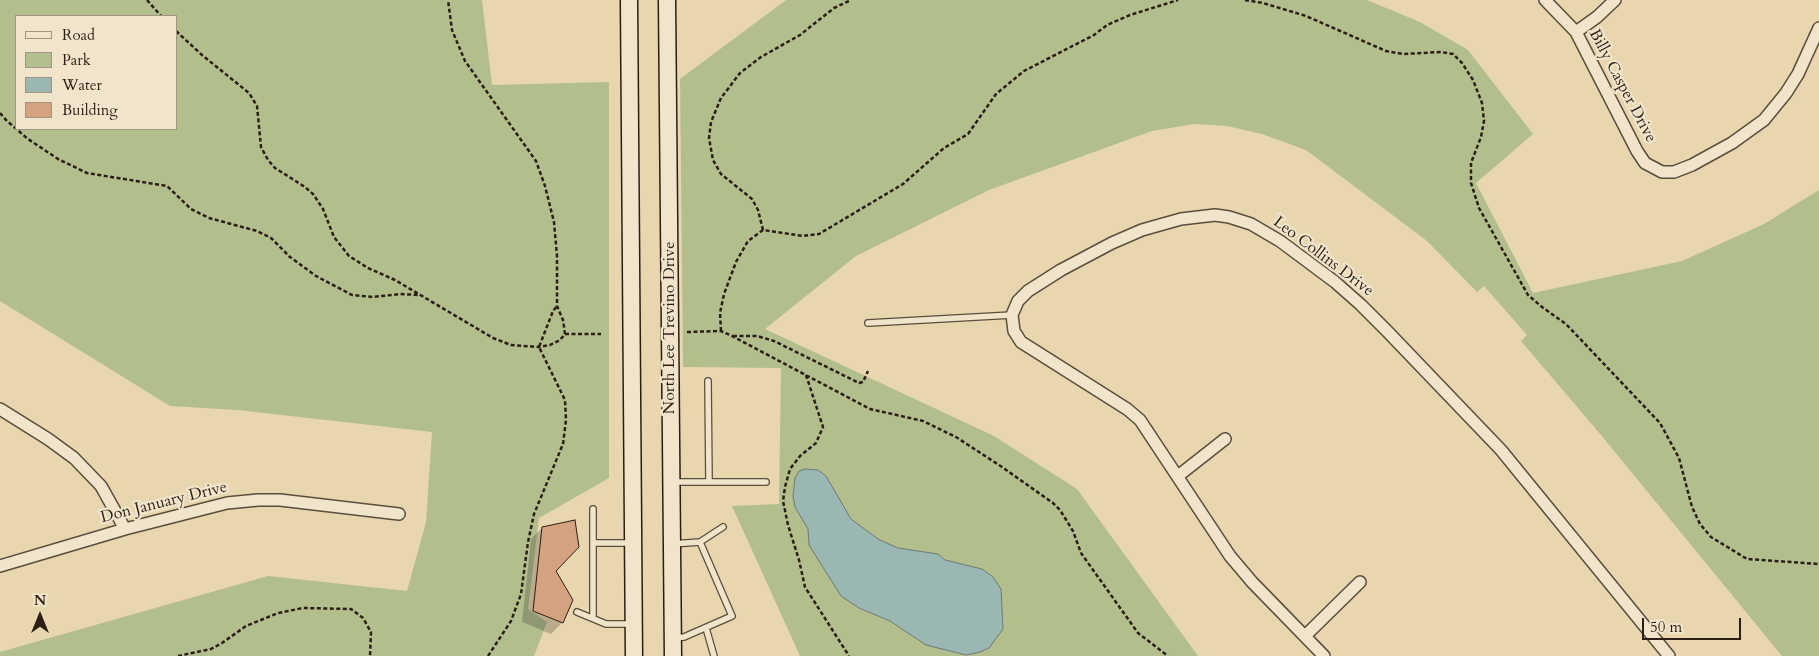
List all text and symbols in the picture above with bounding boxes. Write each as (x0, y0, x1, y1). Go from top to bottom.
legend (15, 15, 178, 130)
text: Road (62, 25, 95, 45)
street label: Billy Casper Drive (1584, 26, 1660, 146)
text: Park (62, 50, 91, 70)
text: Water (62, 75, 102, 95)
text: Building (62, 100, 118, 120)
street label: Leo Collins Drive (1269, 213, 1377, 301)
street label: North Lee Trevino Drive (660, 242, 680, 414)
street label: Don January Drive (99, 478, 229, 528)
north arrow (15, 591, 65, 641)
text: N (34, 591, 46, 610)
scale bar (1644, 608, 1743, 640)
text: 50 m (1650, 617, 1682, 637)

